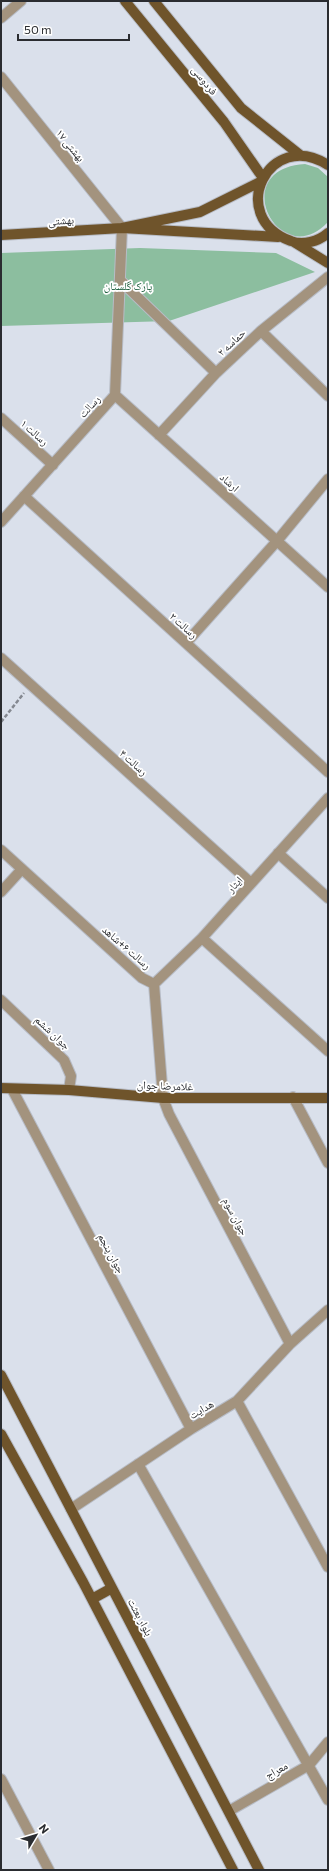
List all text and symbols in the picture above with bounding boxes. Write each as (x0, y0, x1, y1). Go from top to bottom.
scale bar (18, 16, 129, 42)
text: 50 m (24, 22, 52, 36)
street label: فردوسی (189, 63, 221, 98)
street label: بهشتی ۱۷ (53, 126, 88, 164)
street label: بهشتی (48, 213, 75, 228)
park label: پارک گلستان (104, 279, 153, 293)
street label: حماسه ۲ (214, 326, 248, 358)
street label: رسالت (76, 392, 102, 420)
street label: رسالت ۱ (19, 416, 51, 448)
street label: ارشاد (218, 470, 242, 494)
street label: رسالت ۲ (168, 609, 200, 641)
street label: رسالت ۴ (118, 746, 150, 778)
street label: ایثار (223, 873, 245, 896)
street label: رسالت ۶+شاهد (100, 922, 154, 972)
street label: جوان ششم (31, 1012, 73, 1053)
street label: غلامرضا جوان (137, 1078, 194, 1093)
street label: جوان سوم (220, 1195, 251, 1238)
street label: جوان پنجم (94, 1231, 128, 1276)
street label: هدایت (186, 1396, 216, 1421)
street label: بلوار بعثت (125, 1596, 156, 1638)
street label: معراج (263, 1758, 290, 1782)
north arrow (16, 1815, 56, 1855)
text: N (37, 1821, 52, 1836)

